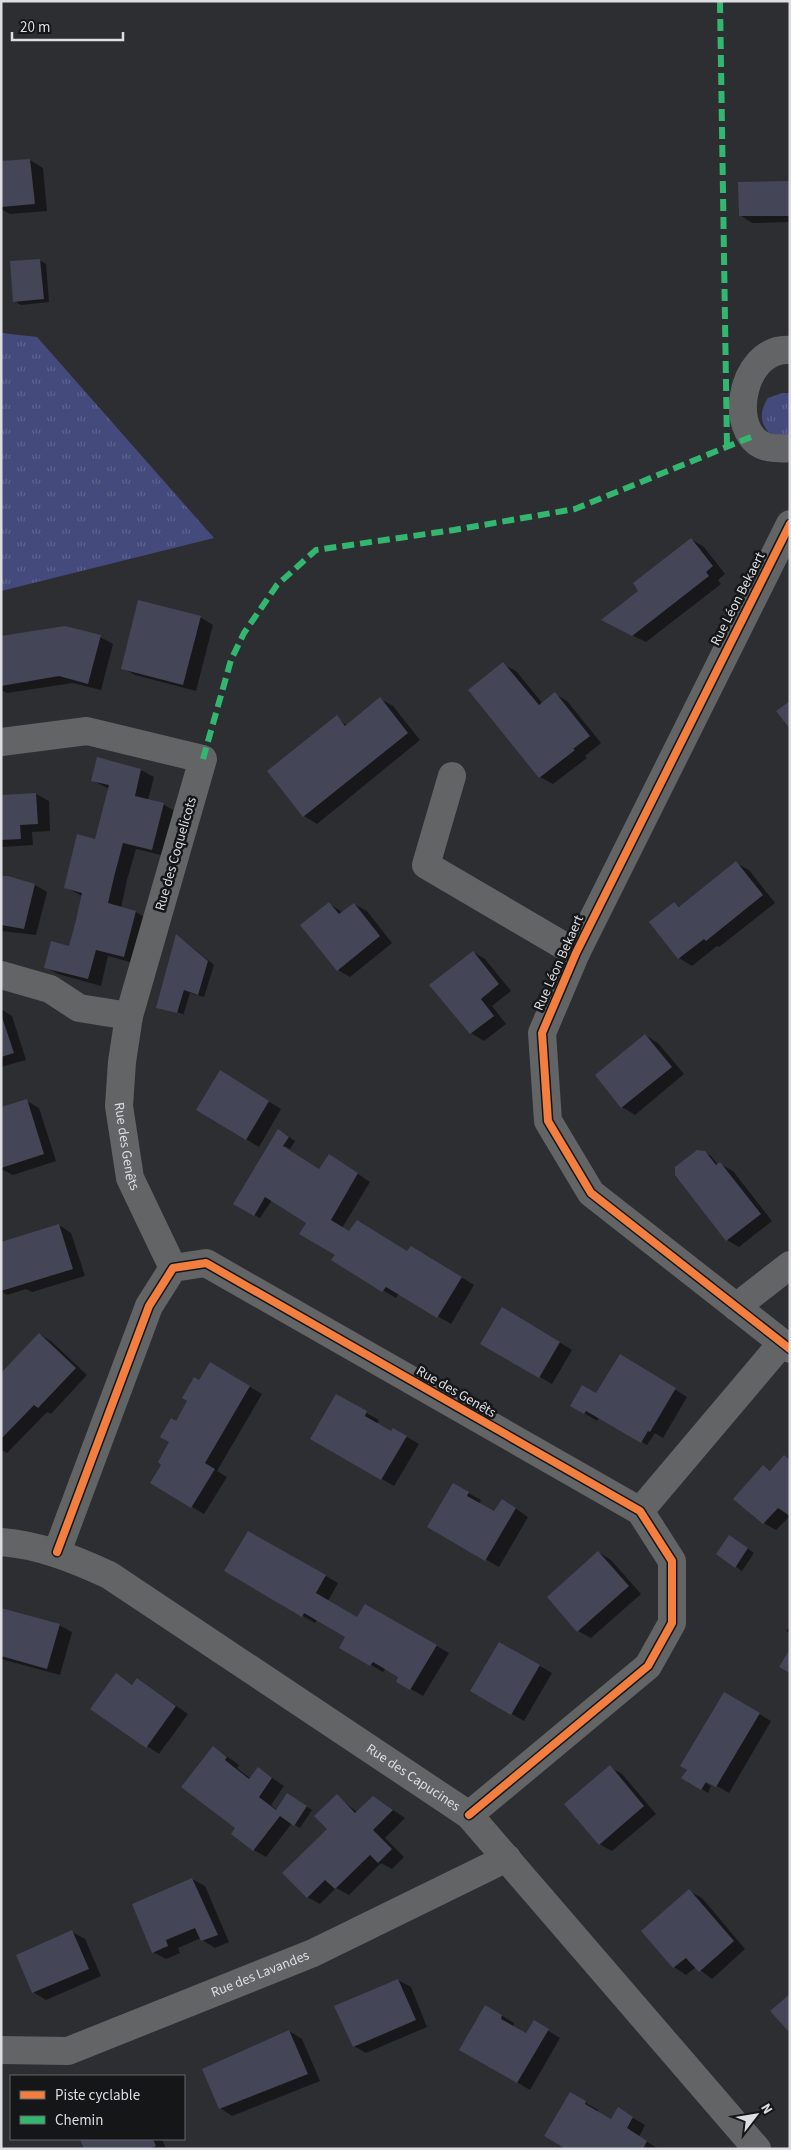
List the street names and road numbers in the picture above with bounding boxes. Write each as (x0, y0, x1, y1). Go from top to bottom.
street label: Rue Léon Bekaert (706, 549, 770, 649)
street label: Rue des Coquelicots (150, 795, 202, 913)
street label: Rue Léon Bekaert (529, 912, 589, 1014)
street label: Rue des Genêts (109, 1101, 145, 1194)
street label: Rue des Genêts (412, 1361, 500, 1423)
street label: Rue des Capucines (362, 1739, 464, 1817)
street label: Rue des Lavandes (208, 1945, 312, 2003)

